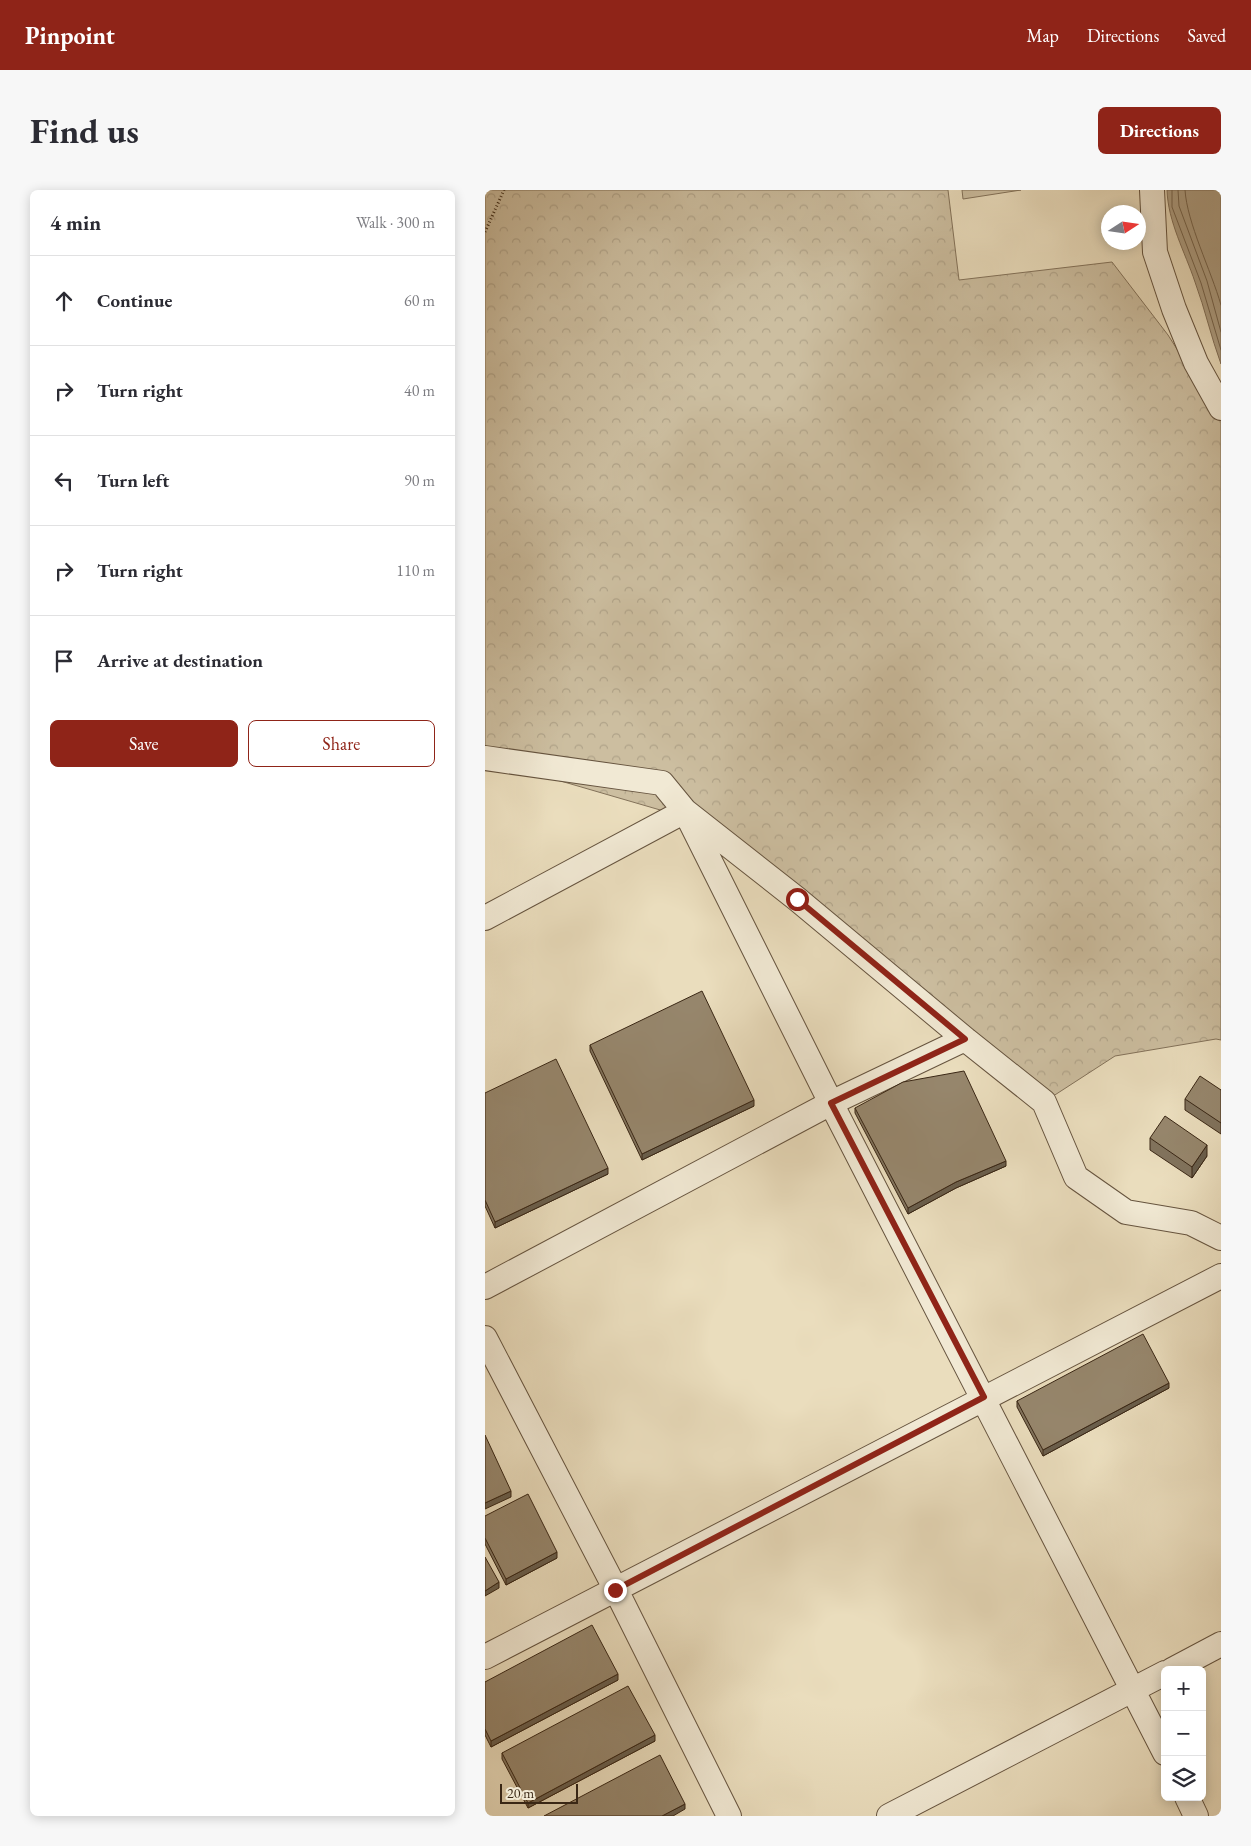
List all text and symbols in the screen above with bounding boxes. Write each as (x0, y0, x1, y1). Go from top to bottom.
text: Pinpoint (25, 20, 115, 51)
text: Map (1027, 24, 1059, 47)
text: Directions (1087, 24, 1159, 47)
text: Saved (1187, 24, 1226, 47)
button: Directions (1098, 107, 1221, 154)
text: Find us (30, 108, 139, 153)
north arrow (1101, 205, 1146, 250)
text: 4 min (50, 209, 101, 236)
text: Walk · 300 m (356, 212, 435, 233)
icon: ahead (50, 287, 78, 315)
text: Continue (97, 288, 172, 313)
text: 60 m (404, 290, 435, 311)
icon: right (50, 377, 78, 405)
text: Turn right (97, 378, 183, 403)
text: 40 m (404, 380, 435, 401)
icon: left (50, 467, 78, 495)
text: Turn left (97, 468, 169, 493)
text: 90 m (404, 470, 435, 491)
icon: right (50, 557, 78, 585)
text: Turn right (97, 558, 183, 583)
text: 110 m (396, 560, 435, 581)
icon: arrive (50, 647, 78, 675)
text: Arrive at destination (97, 648, 263, 673)
button: Save (50, 720, 238, 767)
button: Share (248, 720, 435, 767)
route start (786, 888, 809, 911)
route end (604, 1579, 627, 1602)
map controls (1161, 1666, 1206, 1801)
button: + (1161, 1666, 1206, 1711)
button: − (1161, 1711, 1206, 1756)
button: layers (1161, 1756, 1206, 1801)
scale bar (500, 1781, 577, 1804)
text: 20 m (507, 1784, 534, 1802)

